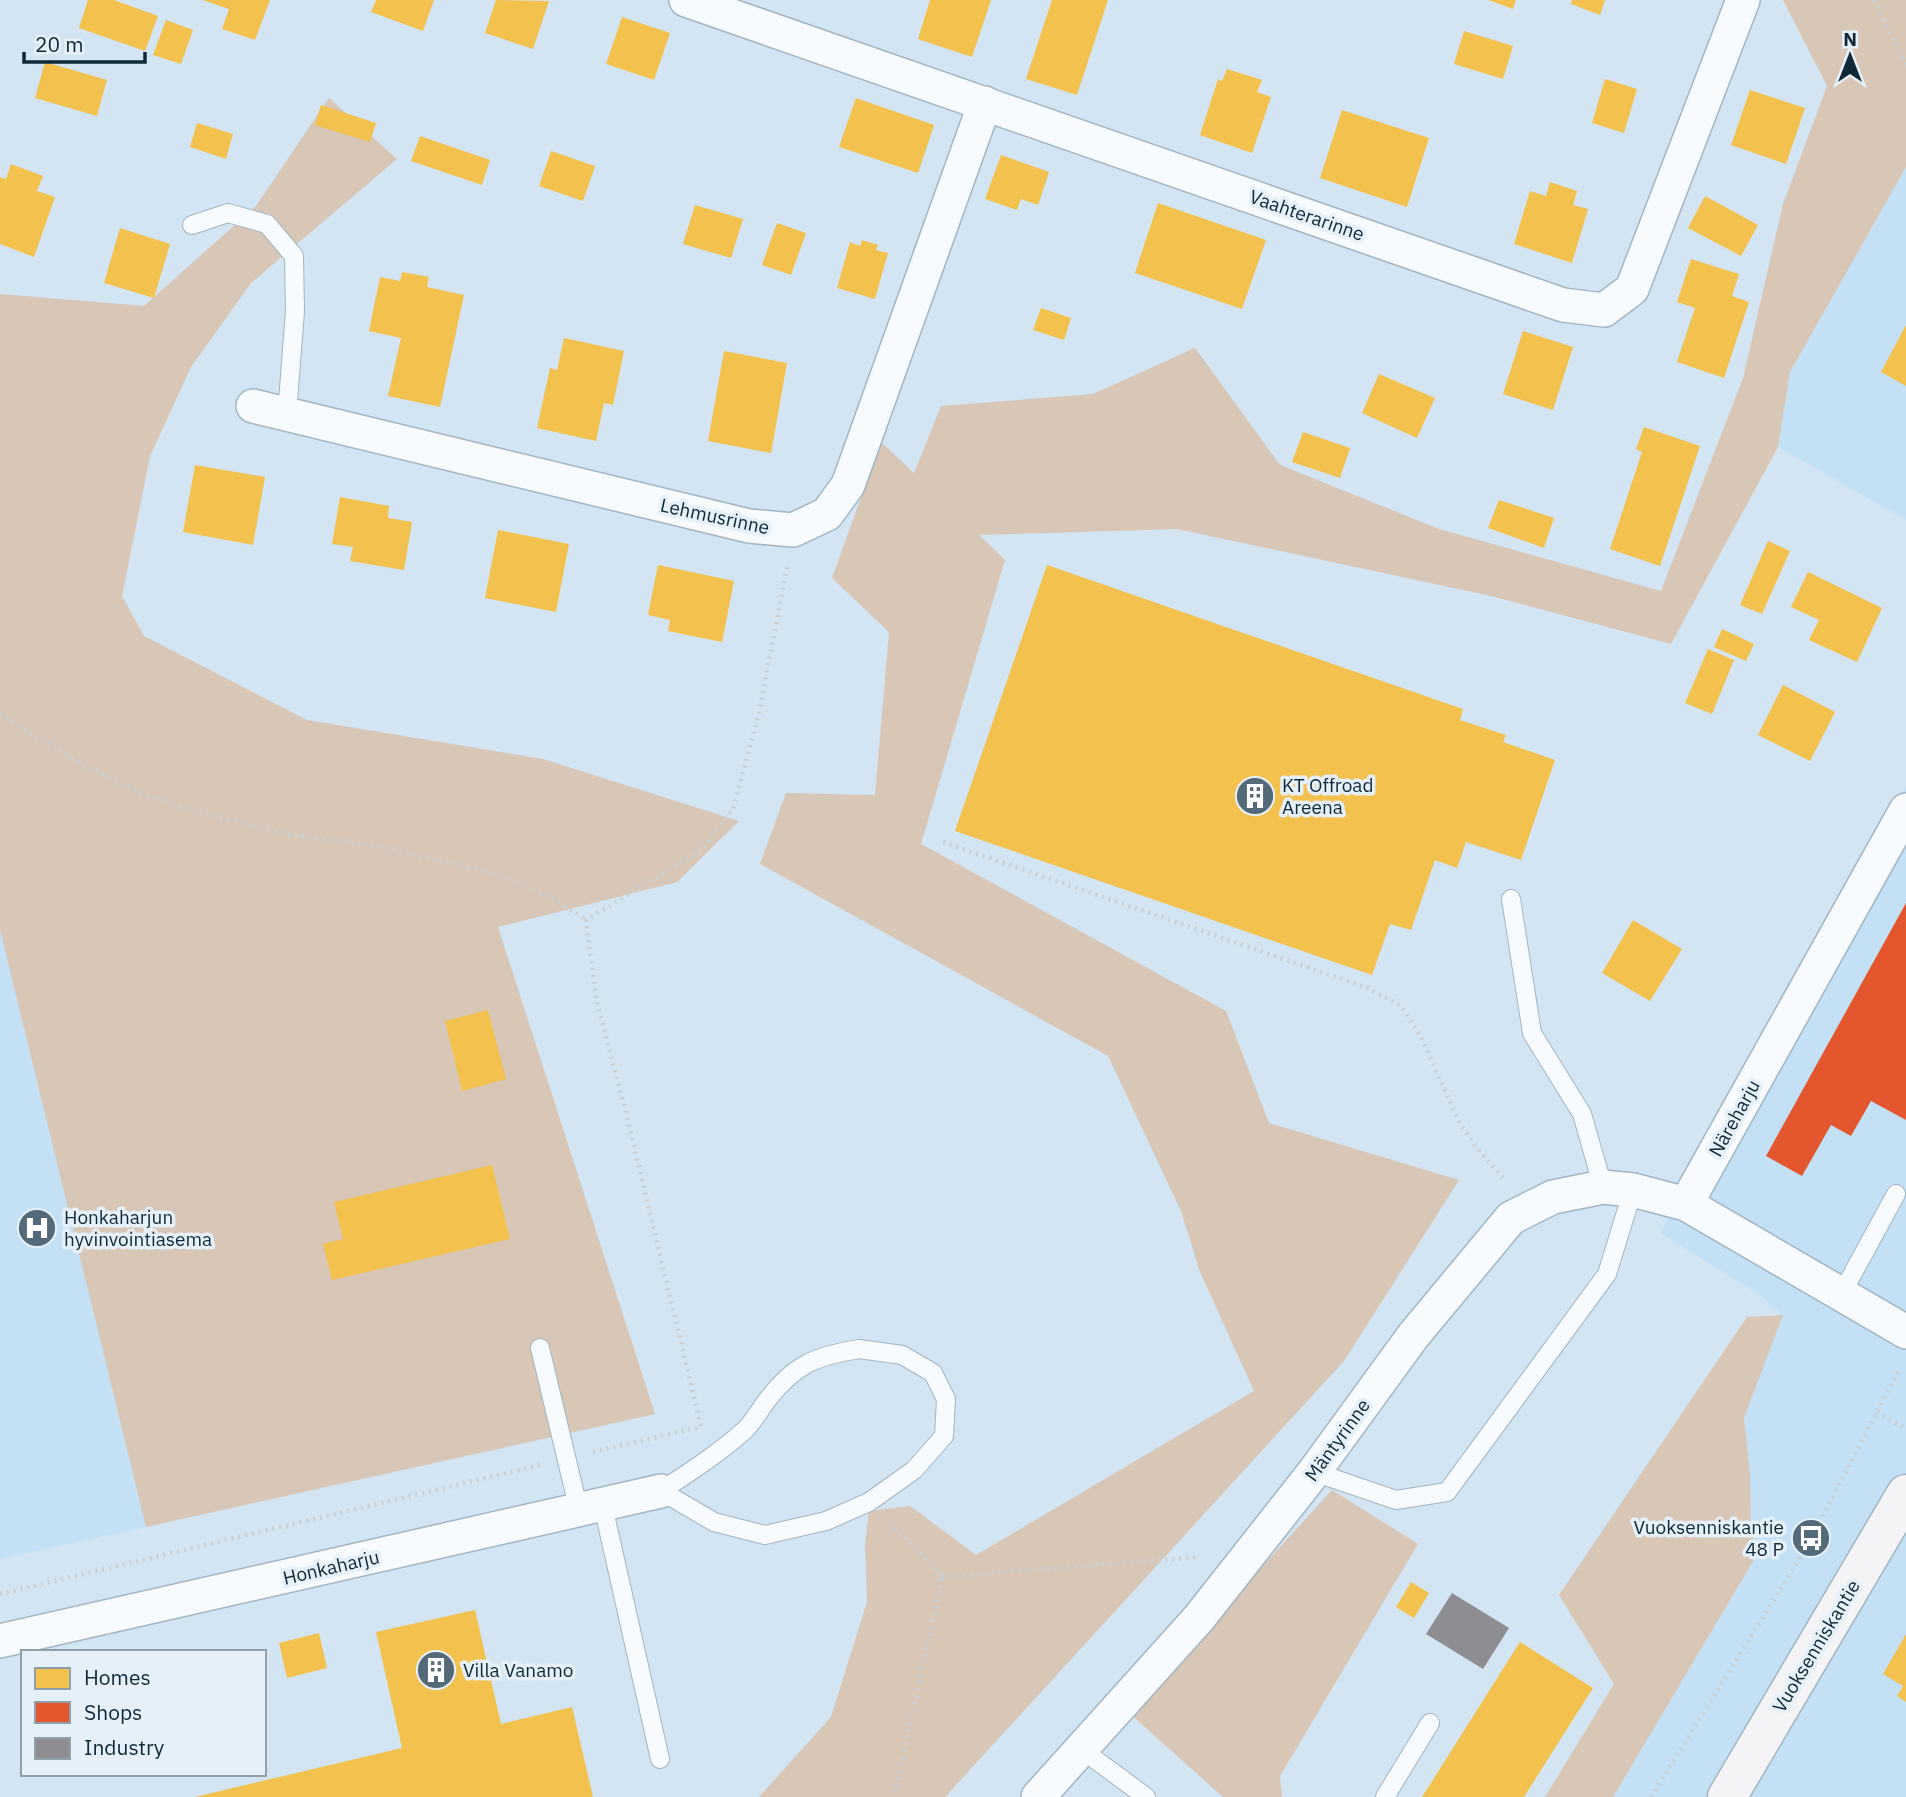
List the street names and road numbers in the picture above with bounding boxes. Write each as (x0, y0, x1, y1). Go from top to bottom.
street label: Vaahterarinne (1246, 184, 1368, 246)
street label: Lehmusrinne (658, 493, 772, 539)
street label: Näreharju (1703, 1075, 1765, 1161)
street label: Mäntyrinne (1299, 1394, 1375, 1486)
street label: Honkaharju (280, 1544, 382, 1590)
street label: Vuoksenniskantie (1767, 1575, 1865, 1717)

